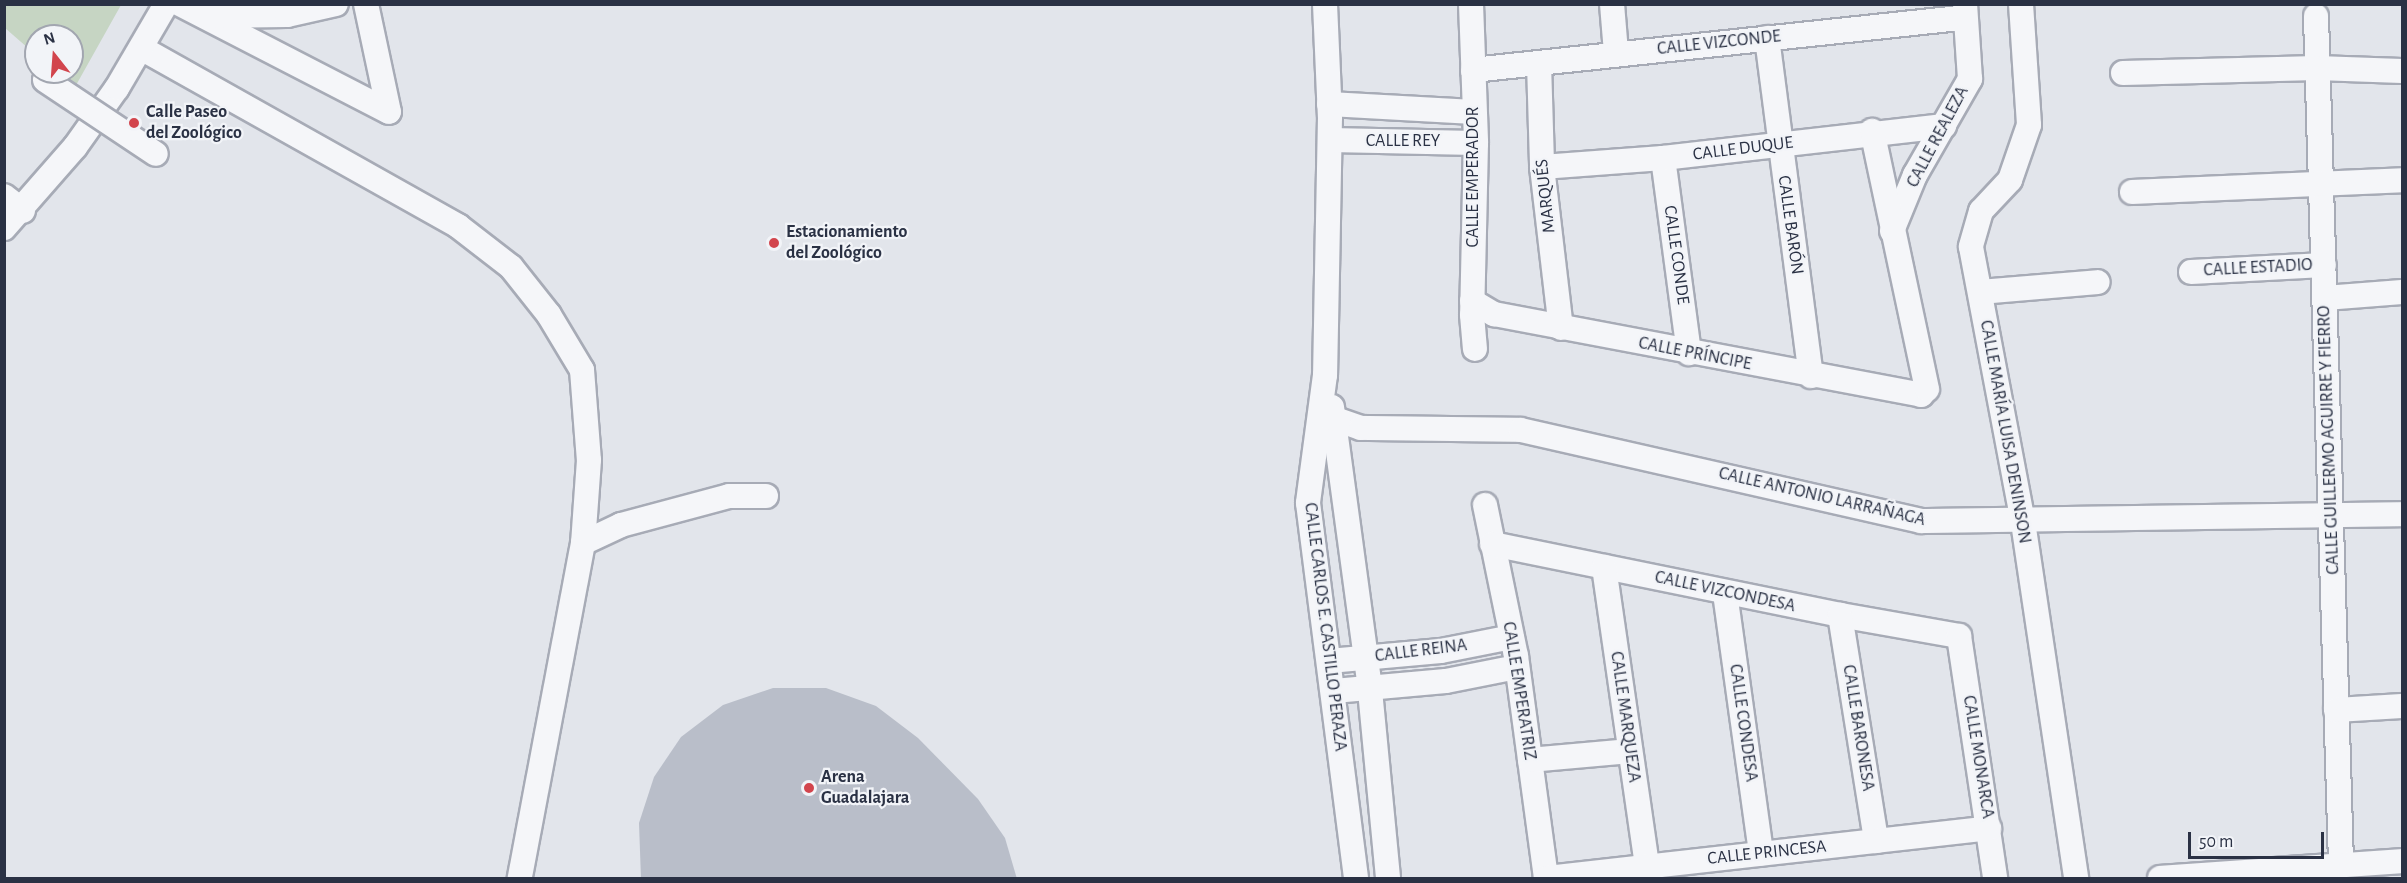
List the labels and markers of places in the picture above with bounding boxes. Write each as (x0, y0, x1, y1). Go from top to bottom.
place label: Calle Paseo del Zoológico (146, 102, 242, 144)
marker: Calle Paseo del Zoológico (127, 116, 141, 130)
place label: Estacionamiento del Zoológico (786, 222, 907, 264)
marker: Estacionamiento del Zoológico (767, 236, 781, 250)
place label: Arena Guadalajara (821, 767, 909, 810)
marker: Arena Guadalajara (802, 781, 816, 795)

